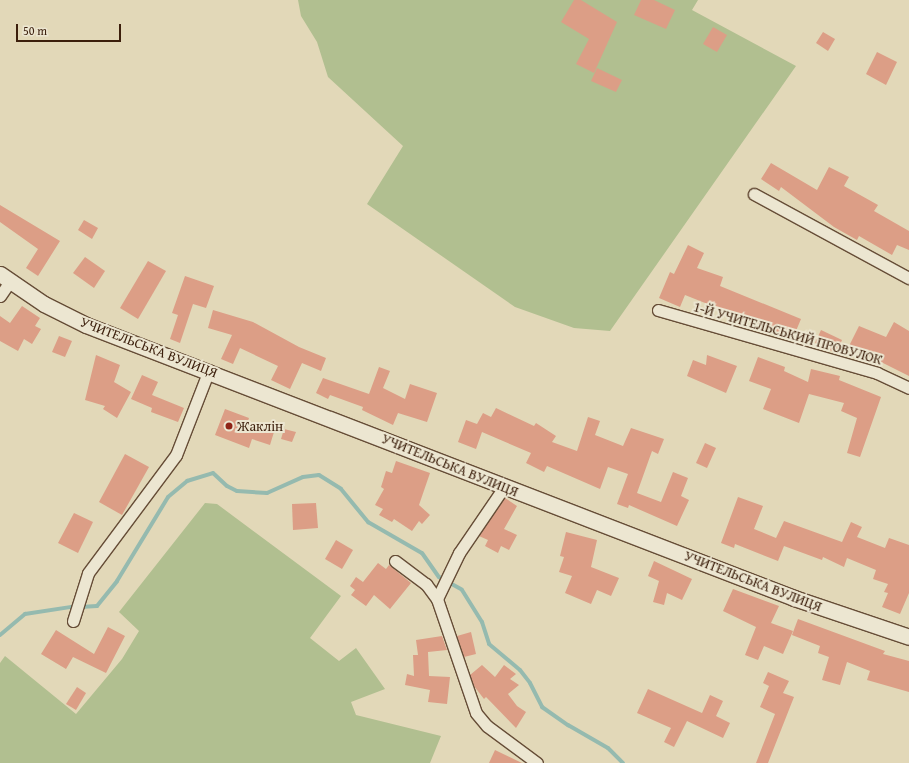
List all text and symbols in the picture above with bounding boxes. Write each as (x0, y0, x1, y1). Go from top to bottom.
scale bar (18, 16, 123, 42)
text: 50 m (23, 22, 47, 39)
street label: 1-Й УЧИТЕЛЬСЬКИЙ ПРОВУЛОК (692, 298, 884, 368)
street label: УЧИТЕЛЬСЬКА ВУЛИЦЯ (78, 313, 220, 381)
place label: Жаклін (237, 418, 283, 434)
marker: Жаклін (224, 421, 234, 431)
street label: УЧИТЕЛЬСЬКА ВУЛИЦЯ (379, 430, 521, 500)
street label: УЧИТЕЛЬСЬКА ВУЛИЦЯ (682, 547, 824, 615)

